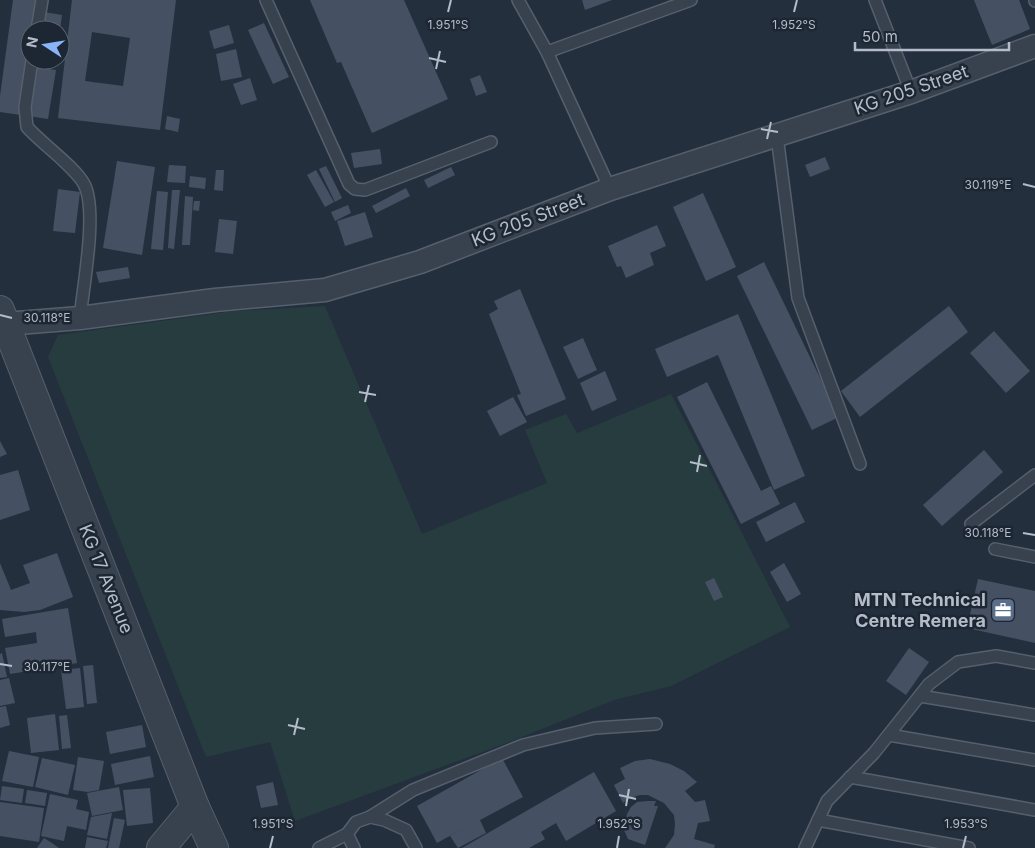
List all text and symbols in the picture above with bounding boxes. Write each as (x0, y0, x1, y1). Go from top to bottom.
text: 1.951°S (427, 17, 469, 32)
text: 1.952°S (772, 17, 816, 32)
north arrow (20, 20, 70, 70)
scale bar (855, 20, 1009, 52)
text: 50 m (862, 27, 898, 46)
text: N (22, 35, 41, 49)
street label: KG 205 Street (851, 60, 971, 119)
text: 30.119°E (965, 177, 1011, 192)
street label: KG 205 Street (468, 188, 587, 251)
text: 30.118°E (24, 310, 70, 325)
street label: KG 17 Avenue (75, 521, 138, 636)
text: 30.118°E (965, 525, 1011, 540)
place label: MTN Technical Centre Remera (854, 589, 986, 631)
office icon: MTN Technical Centre Remera (990, 597, 1016, 623)
text: 30.117°E (24, 659, 70, 674)
text: 1.951°S (252, 816, 294, 831)
text: 1.952°S (597, 816, 641, 831)
text: 1.953°S (944, 816, 988, 831)

